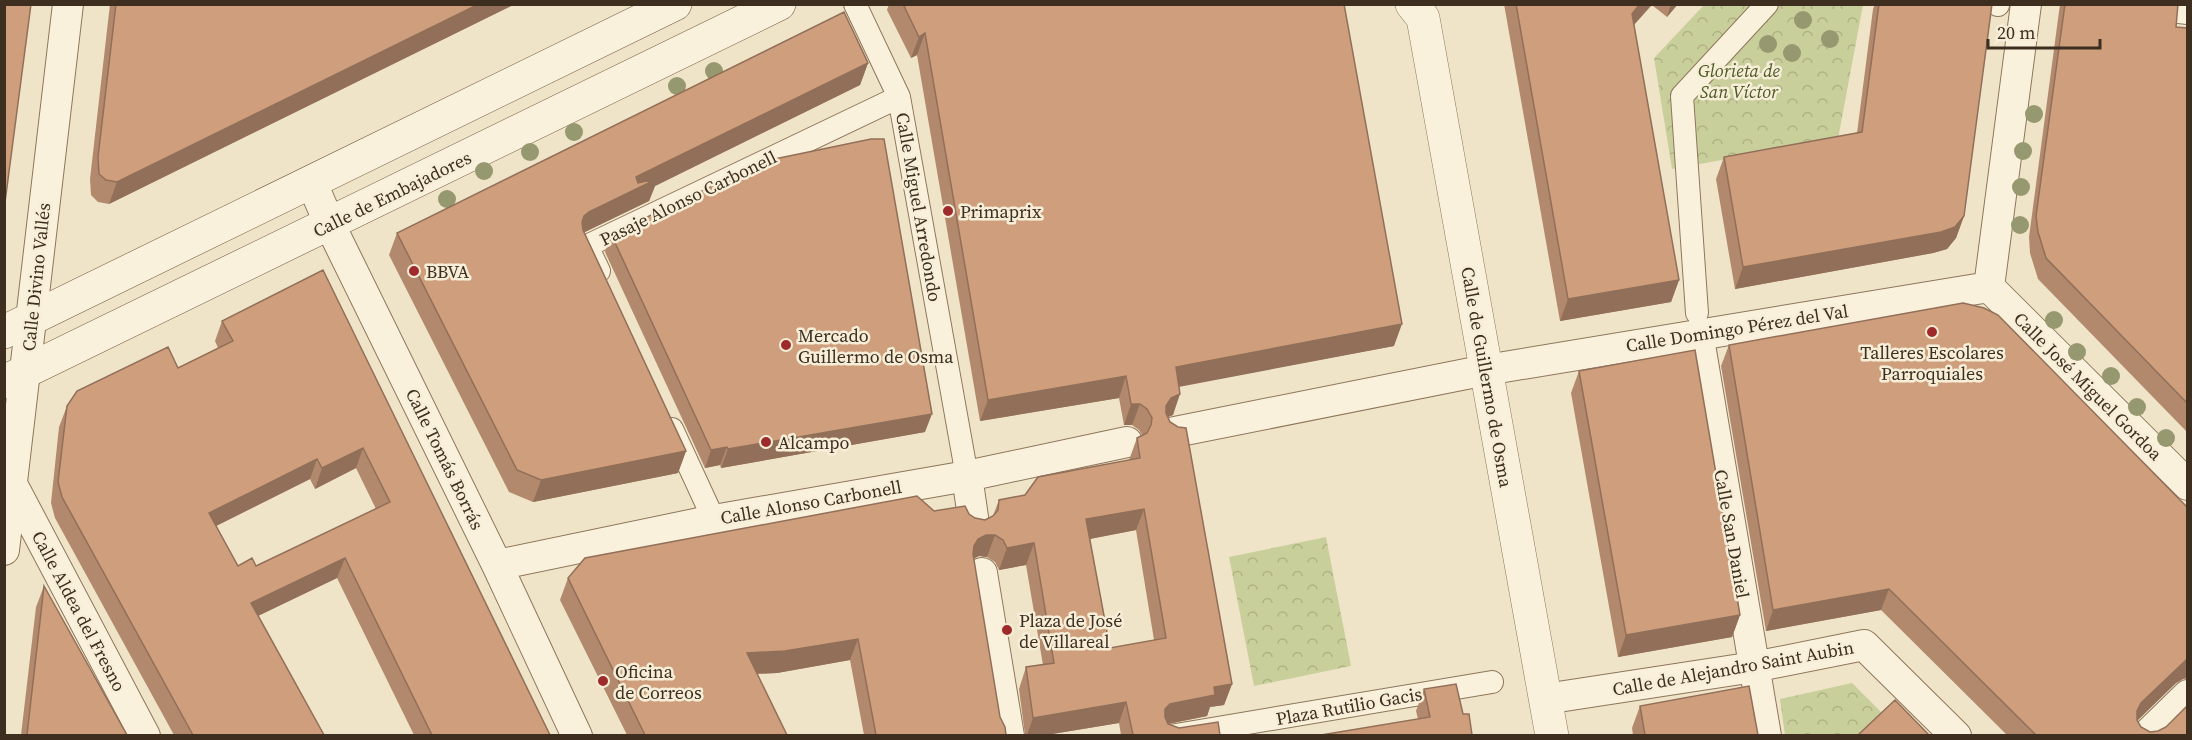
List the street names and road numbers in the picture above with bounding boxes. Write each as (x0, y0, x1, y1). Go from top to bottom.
street label: Calle Miguel Arredondo (890, 110, 948, 304)
street label: Pasaje Alonso Carbonell (595, 144, 781, 252)
street label: Calle de Embajadores (309, 145, 476, 243)
street label: Calle Divino Vallés (16, 201, 56, 352)
street label: Calle de Guillermo de Osma (1455, 265, 1519, 490)
street label: Calle Domingo Pérez del Val (1624, 298, 1850, 358)
street label: Calle José Miguel Gordoa (2008, 306, 2168, 466)
street label: Calle Tomás Borrás (400, 384, 490, 534)
street label: Calle San Daniel (1708, 468, 1756, 600)
street label: Calle Alonso Carbonell (719, 474, 903, 530)
street label: Calle Aldea del Fresno (26, 526, 132, 696)
street label: Calle de Alejandro Saint Aubin (1610, 634, 1856, 702)
street label: Plaza Rutilio Gacis (1274, 681, 1424, 731)

